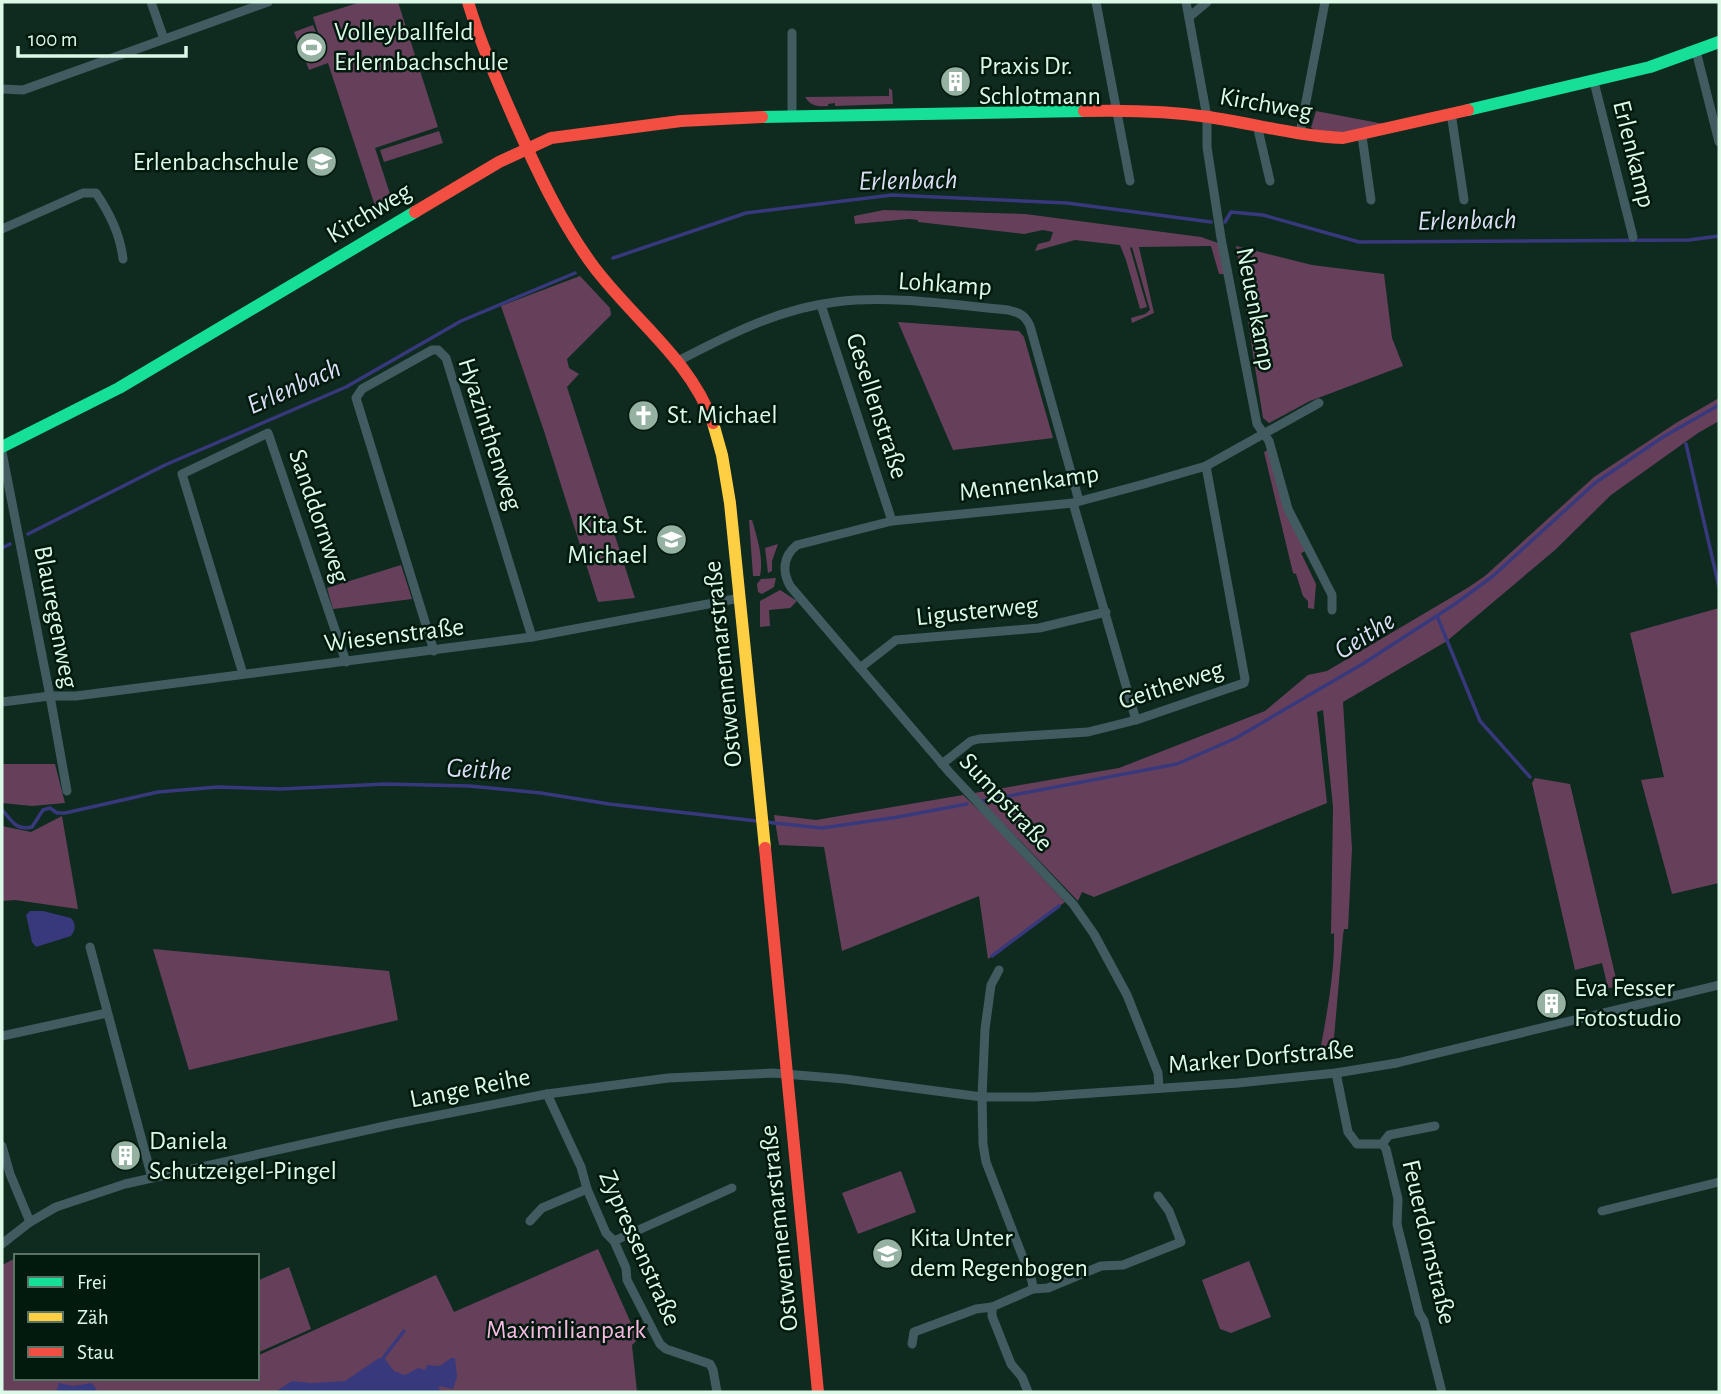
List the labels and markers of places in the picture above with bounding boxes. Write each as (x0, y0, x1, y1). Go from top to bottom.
place label: Volleyballfeld Erlernbachschule (334, 19, 509, 75)
sports icon: Volleyballfeld Erlernbachschule (294, 30, 328, 64)
place label: Praxis Dr. Schlotmann (979, 53, 1101, 109)
building icon: Praxis Dr. Schlotmann (939, 64, 973, 98)
school or university icon: Erlenbachschule (305, 145, 339, 179)
place label: Erlenbachschule (133, 149, 299, 175)
church icon: St. Michael (627, 398, 661, 432)
place label: St. Michael (667, 402, 778, 428)
place label: Kita St. Michael (567, 512, 648, 568)
school or university icon: Kita St. Michael (654, 523, 688, 557)
place label: Eva Fesser Fotostudio (1574, 975, 1681, 1031)
building icon: Eva Fesser Fotostudio (1534, 986, 1568, 1020)
place label: Daniela Schutzeigel-Pingel (149, 1128, 337, 1184)
building icon: Daniela Schutzeigel-Pingel (109, 1139, 143, 1173)
place label: Kita Unter dem Regenbogen (910, 1225, 1088, 1281)
school or university icon: Kita Unter dem Regenbogen (870, 1236, 904, 1270)

